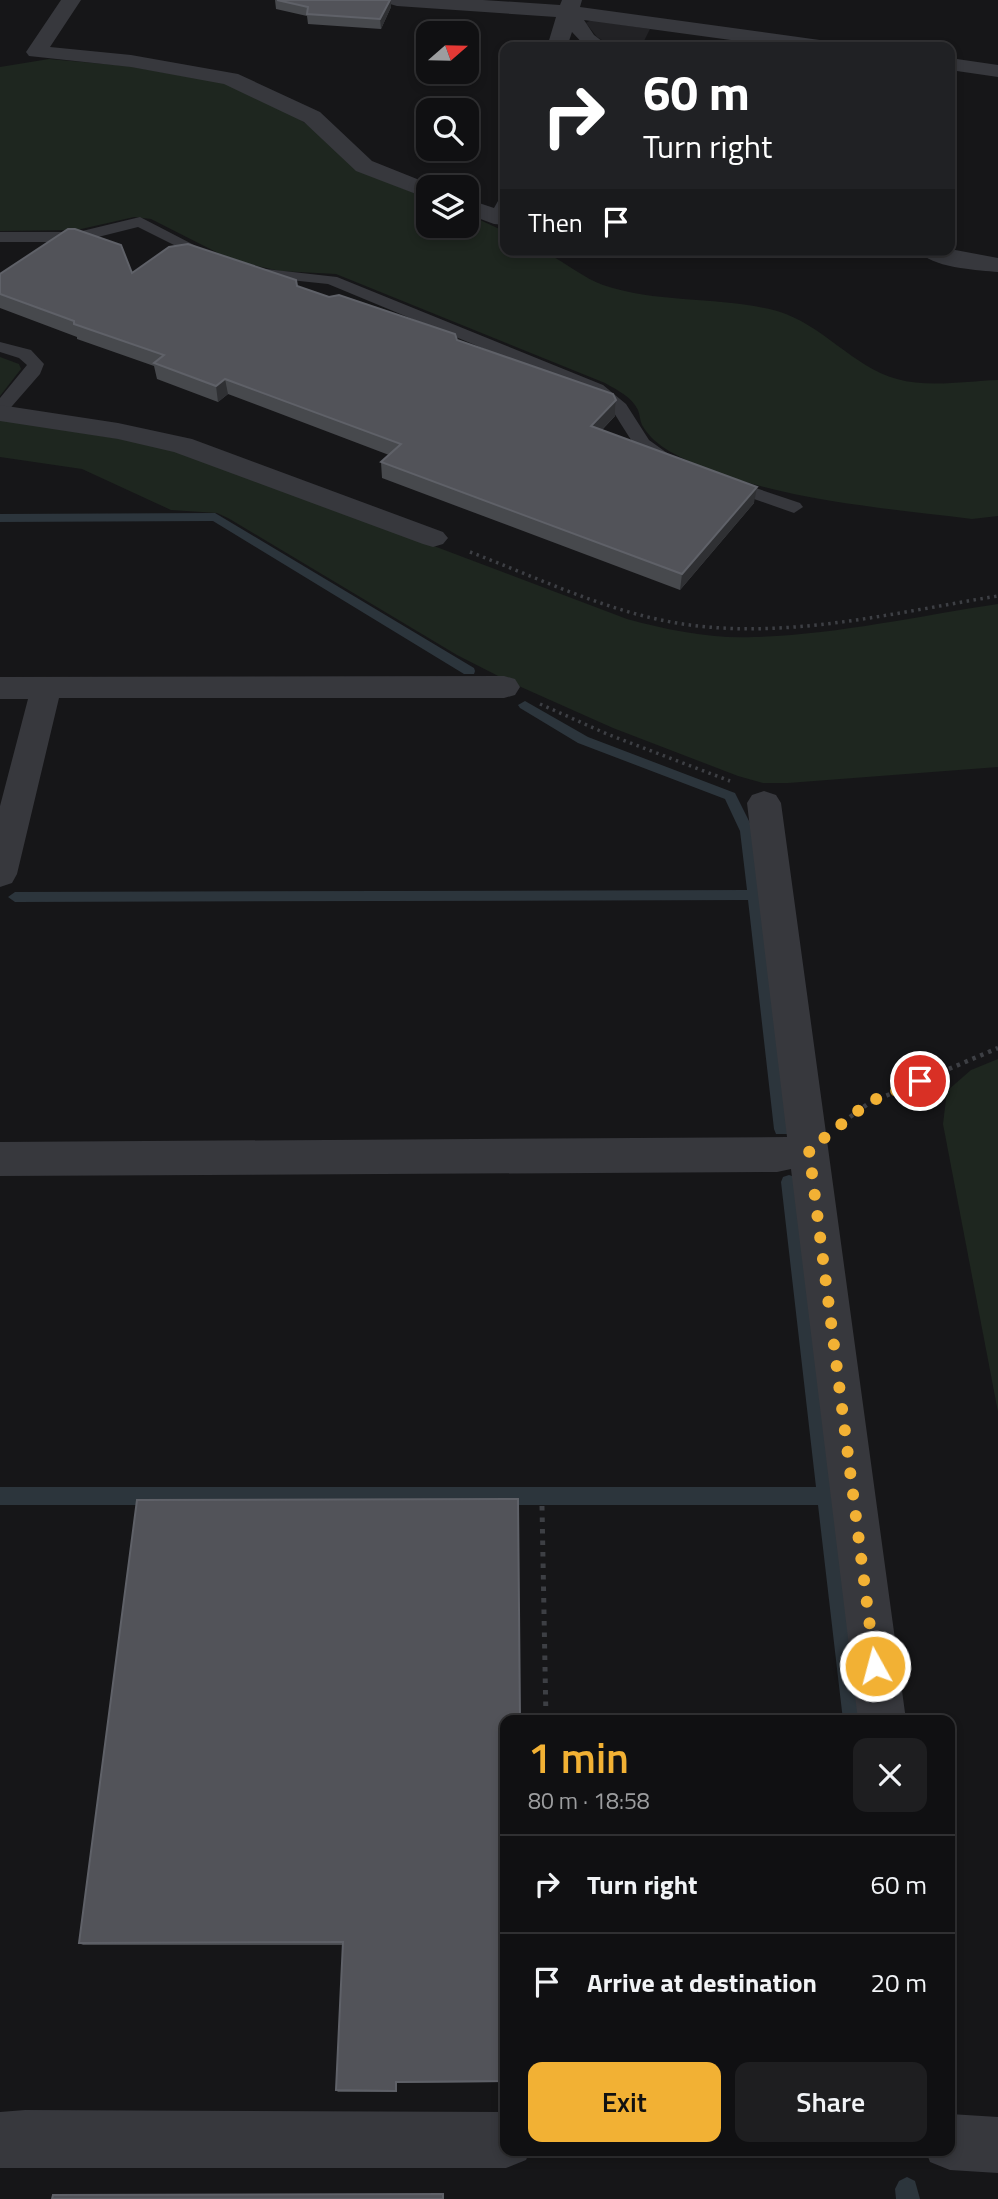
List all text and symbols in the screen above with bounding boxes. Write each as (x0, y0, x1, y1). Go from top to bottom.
north arrow (416, 21, 480, 84)
map controls (416, 21, 479, 238)
text: 60 m (643, 54, 750, 129)
icon: right (528, 70, 619, 161)
button: search (416, 98, 479, 161)
text: Turn right (643, 122, 772, 170)
button: layers (416, 175, 479, 238)
text: Then (528, 203, 583, 242)
icon: arrive (597, 203, 635, 241)
pin (890, 1051, 950, 1111)
icon: arrive (901, 1062, 939, 1100)
position arrow (838, 1629, 912, 1703)
text: 1 min (528, 1725, 629, 1789)
button: close (853, 1738, 927, 1812)
text: 80 m · 18:58 (528, 1783, 650, 1818)
icon: right (528, 1865, 566, 1903)
text: Turn right (587, 1865, 698, 1904)
text: 60 m (870, 1865, 927, 1904)
icon: arrive (528, 1963, 566, 2001)
text: Arrive at destination (587, 1963, 817, 2002)
text: 20 m (870, 1963, 927, 2002)
button: Exit (528, 2062, 721, 2142)
button: Share (735, 2062, 927, 2142)

